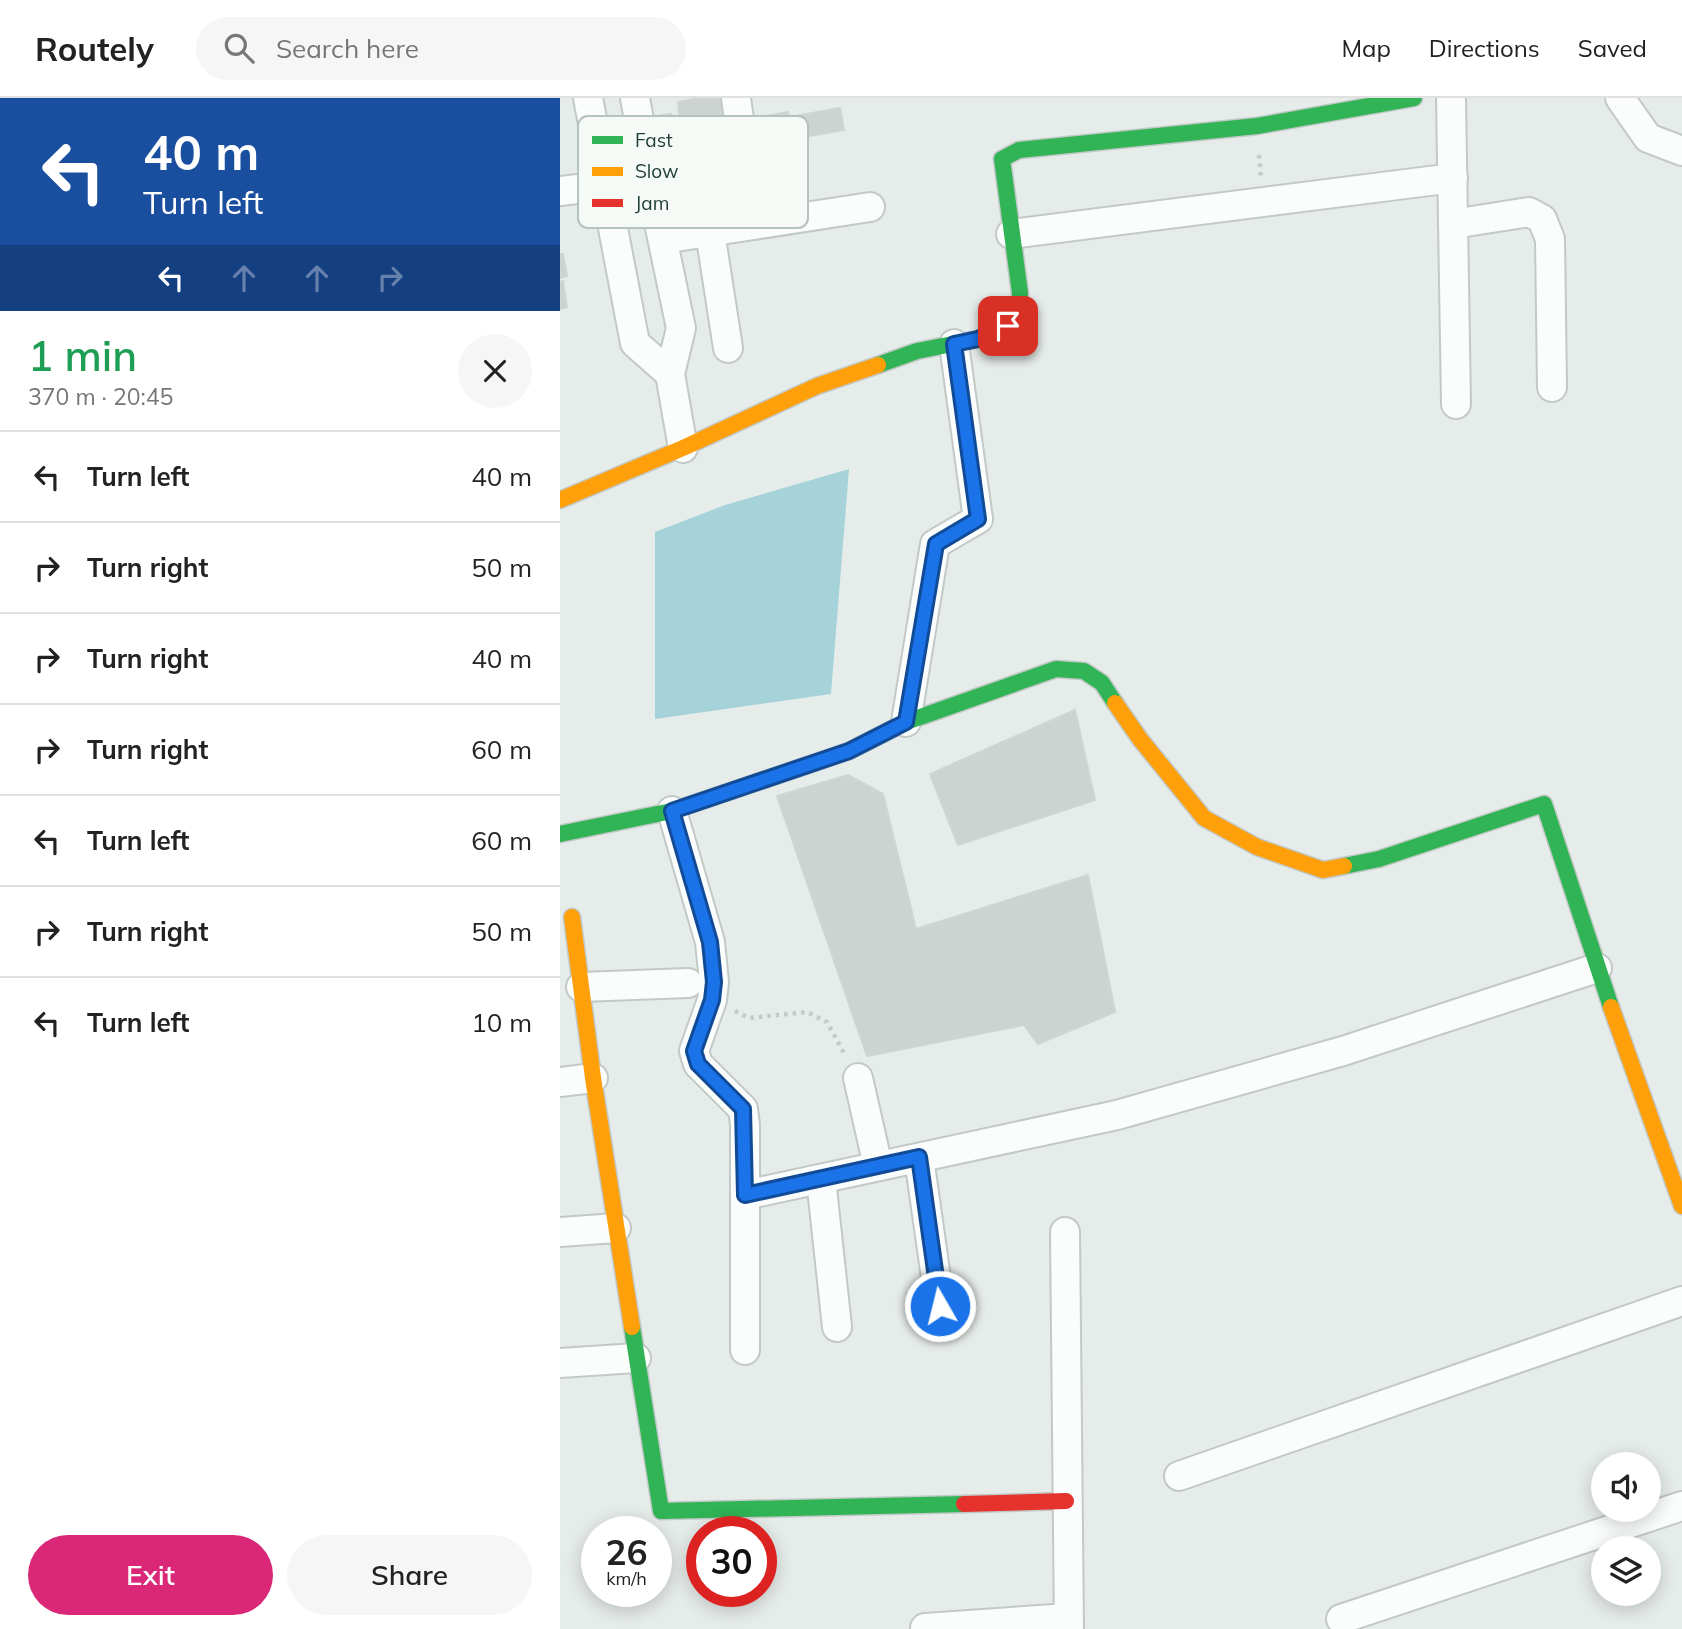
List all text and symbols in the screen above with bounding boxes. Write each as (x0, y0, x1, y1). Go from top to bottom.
search box (196, 17, 686, 80)
text: Routely (35, 28, 154, 69)
icon: search (220, 29, 258, 67)
text: Search here (276, 32, 419, 65)
text: Map (1341, 33, 1391, 63)
text: Directions (1429, 33, 1540, 63)
text: Saved (1578, 33, 1647, 63)
legend (578, 116, 808, 228)
text: 40 m (143, 121, 259, 182)
icon: left (28, 126, 119, 217)
text: Fast (635, 128, 673, 152)
text: Slow (635, 159, 679, 183)
text: Turn left (143, 182, 263, 222)
text: Jam (635, 191, 669, 215)
icon: left (152, 259, 190, 297)
icon: ahead (225, 259, 263, 297)
icon: ahead (298, 259, 336, 297)
icon: right (371, 259, 409, 297)
pin (978, 296, 1038, 356)
icon: arrive (989, 307, 1027, 345)
text: 1 min (28, 329, 137, 382)
button: close (458, 334, 532, 408)
text: 370 m · 20:45 (28, 382, 173, 411)
icon: left (28, 458, 66, 496)
text: Turn left (87, 460, 189, 493)
text: 40 m (471, 460, 532, 493)
icon: right (28, 549, 66, 587)
text: Turn right (87, 551, 208, 584)
text: 50 m (471, 551, 532, 584)
icon: right (28, 640, 66, 678)
text: Turn right (87, 642, 208, 675)
text: 40 m (471, 642, 532, 675)
icon: right (28, 731, 66, 769)
text: Turn right (87, 733, 208, 766)
text: 60 m (471, 733, 532, 766)
icon: left (28, 822, 66, 860)
text: Turn left (87, 824, 189, 857)
text: 60 m (471, 824, 532, 857)
icon: right (28, 913, 66, 951)
text: Turn right (87, 915, 208, 948)
text: 50 m (471, 915, 532, 948)
icon: left (28, 1004, 66, 1042)
text: Turn left (87, 1006, 189, 1039)
text: 10 m (471, 1006, 532, 1039)
position arrow (903, 1269, 977, 1343)
map controls (1591, 1452, 1661, 1606)
button: sound (1591, 1452, 1661, 1522)
speed limit sign: 30 (686, 1516, 777, 1607)
text: 26 (605, 1530, 648, 1574)
button: Exit (28, 1535, 273, 1615)
button: Share (287, 1535, 532, 1615)
button: layers (1591, 1536, 1661, 1606)
text: km/h (606, 1567, 647, 1590)

